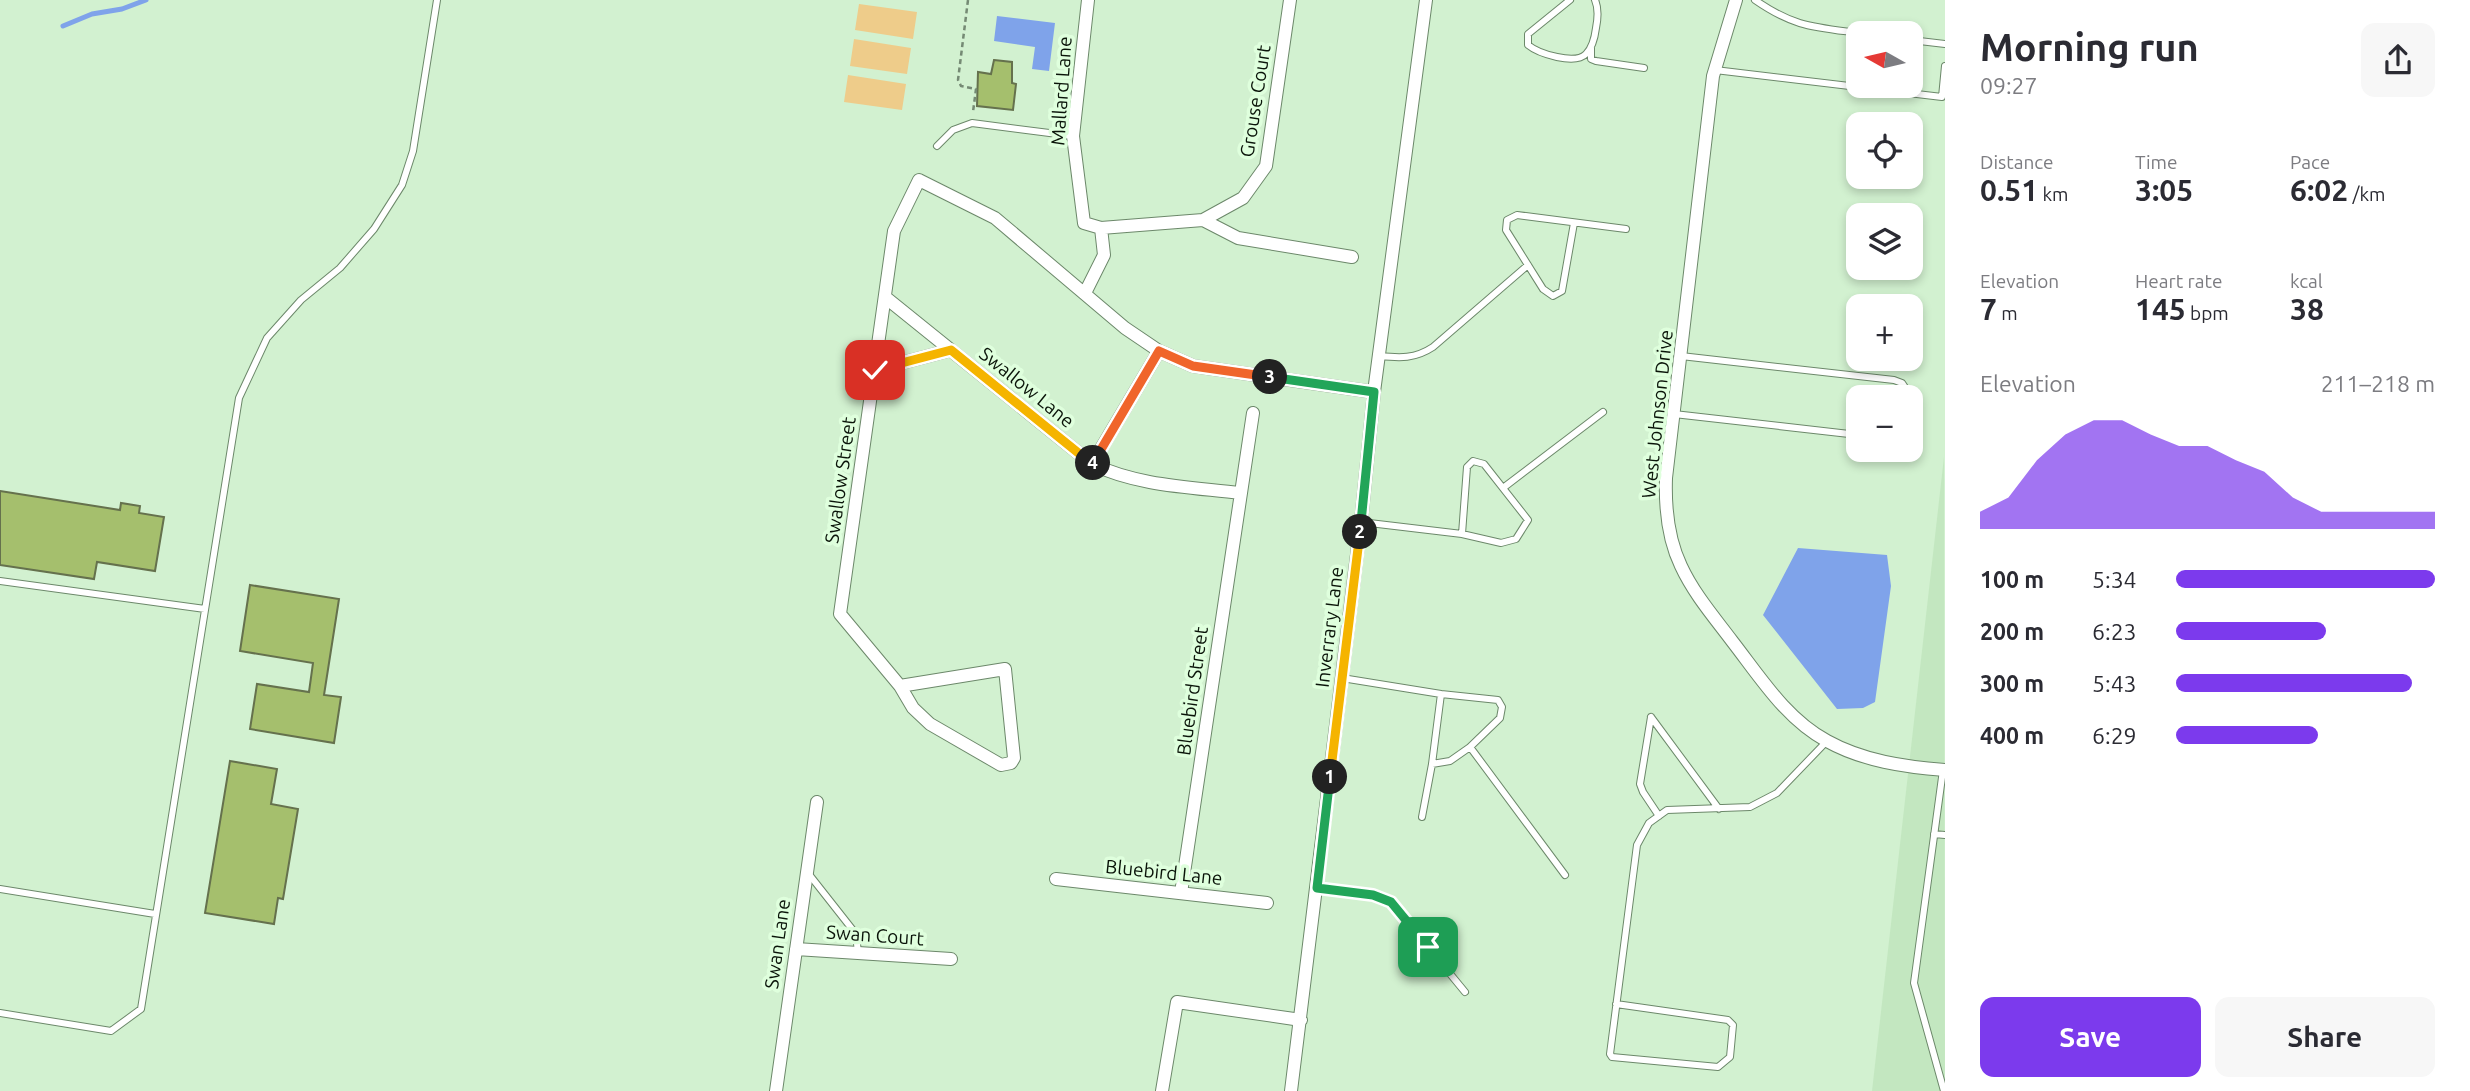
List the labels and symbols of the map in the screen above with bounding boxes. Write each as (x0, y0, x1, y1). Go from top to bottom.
north arrow (1846, 21, 1923, 98)
street label: Mallard Lane (1046, 36, 1076, 146)
street label: Grouse Court (1235, 43, 1275, 159)
street label: West Johnson Drive (1637, 329, 1677, 499)
pin (845, 340, 905, 400)
street label: Swallow Lane (975, 342, 1079, 432)
pin: 3 (1252, 360, 1288, 394)
street label: Swallow Street (820, 415, 860, 545)
pin: 4 (1076, 446, 1110, 480)
pin: 2 (1342, 514, 1378, 550)
street label: Inverrary Lane (1311, 565, 1347, 689)
street label: Bluebird Street (1172, 625, 1212, 757)
pin: 1 (1312, 760, 1348, 794)
street label: Bluebird Lane (1104, 855, 1224, 889)
street label: Swan Lane (760, 898, 794, 990)
pin (1398, 917, 1458, 977)
street label: Swan Court (825, 921, 925, 949)

